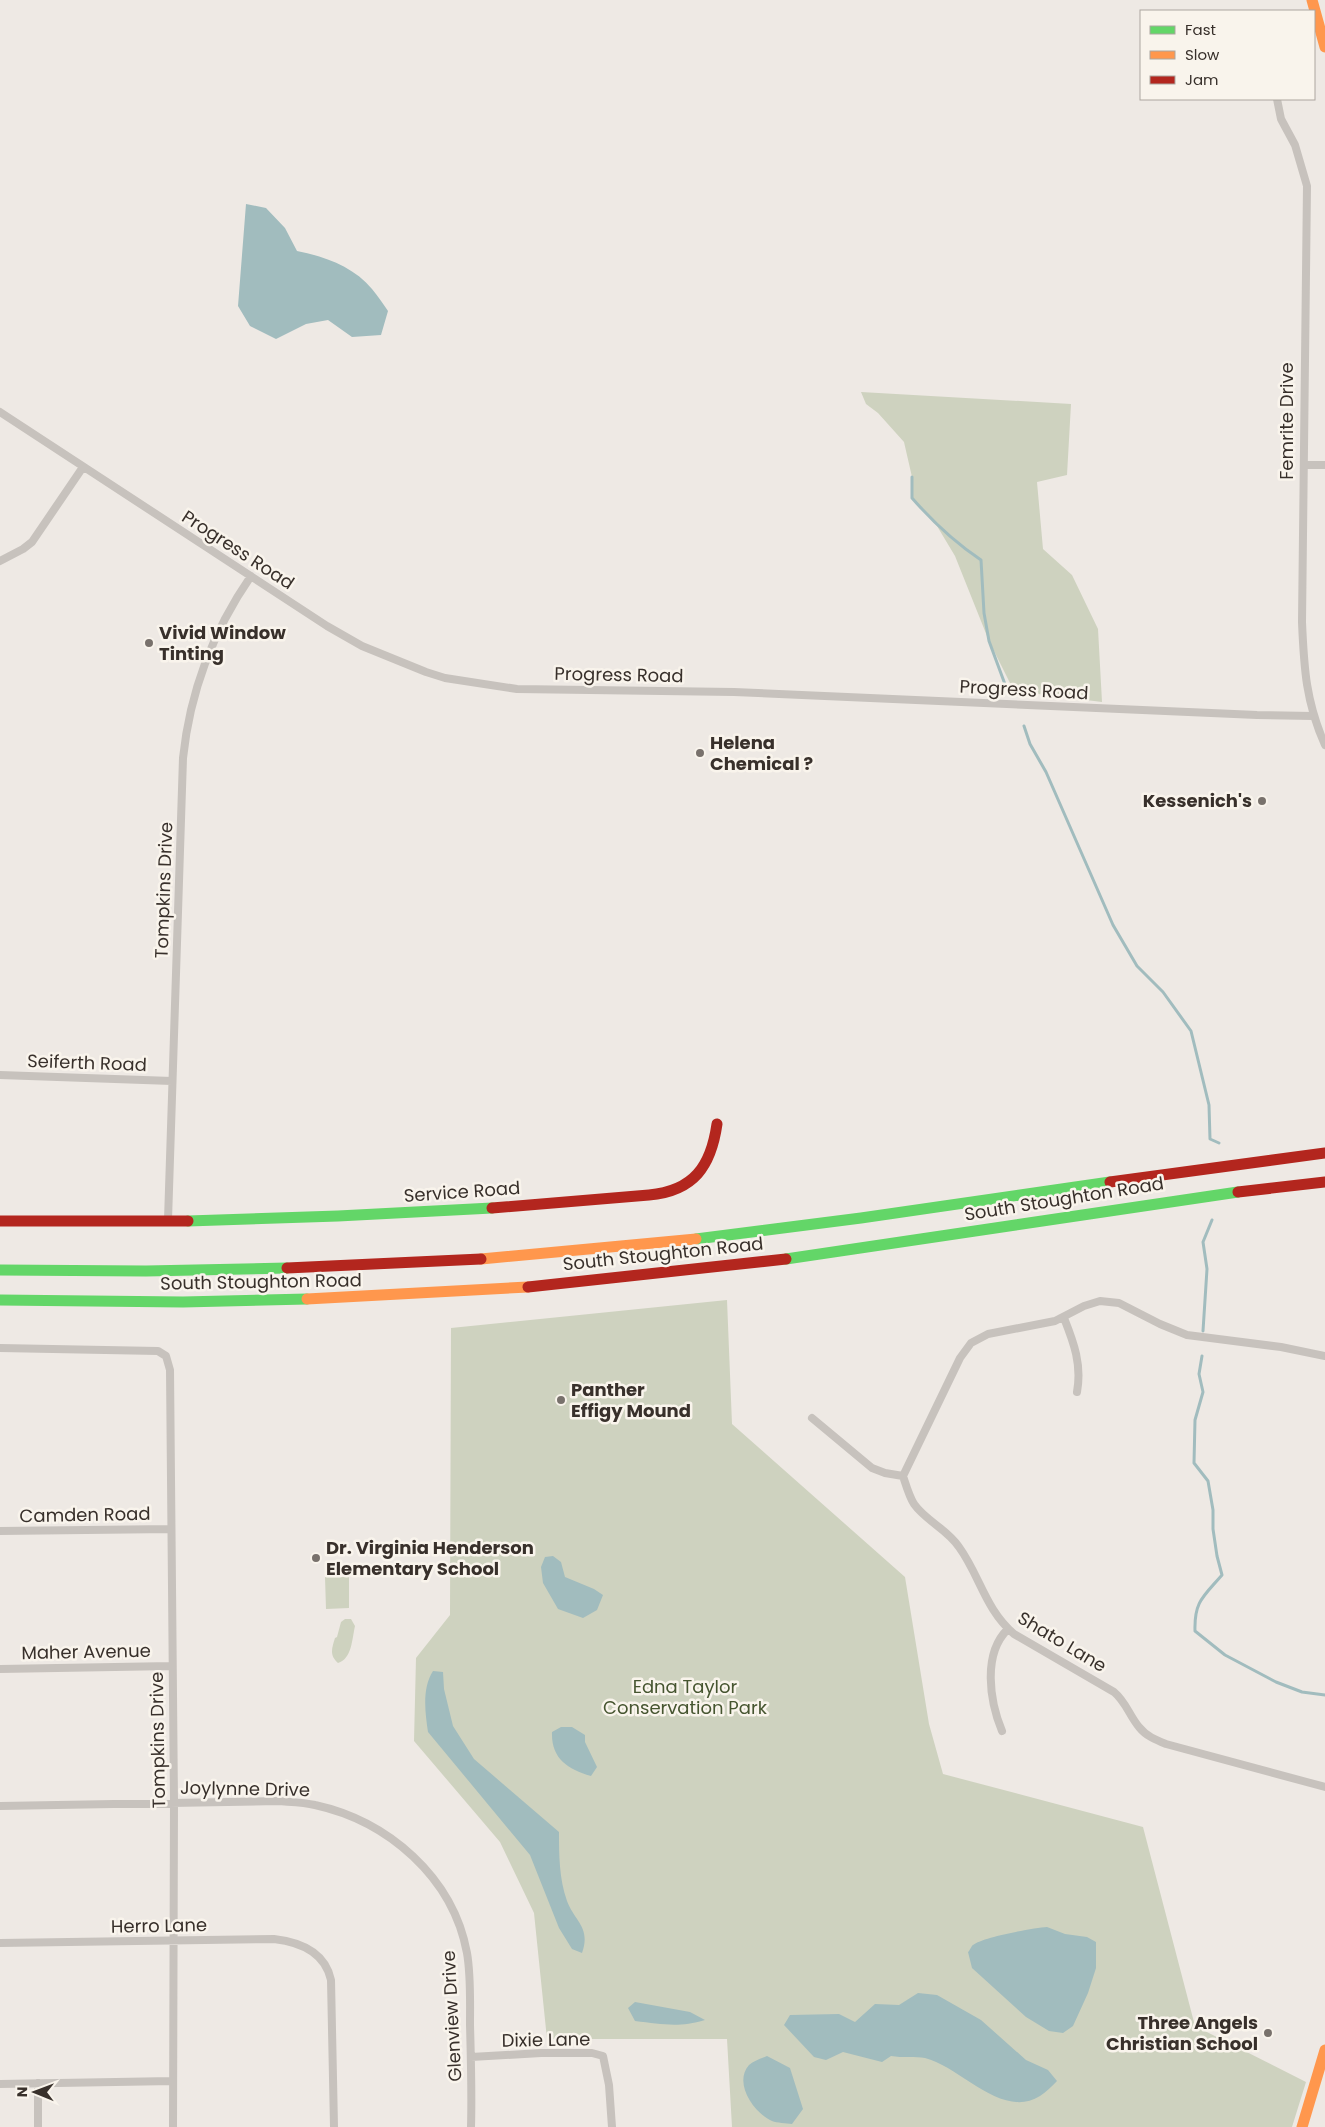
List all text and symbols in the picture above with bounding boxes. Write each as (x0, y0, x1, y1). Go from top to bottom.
legend (1140, 10, 1315, 100)
text: Fast (1185, 19, 1216, 40)
text: Slow (1185, 44, 1220, 65)
text: Jam (1185, 69, 1219, 90)
street label: Femrite Drive (1274, 362, 1299, 480)
street label: Progress Road (177, 504, 299, 595)
place label: Vivid Window Tinting (159, 620, 286, 666)
marker: Vivid Window Tinting (143, 637, 155, 649)
street label: Progress Road (554, 661, 684, 688)
street label: Progress Road (959, 674, 1089, 705)
place label: Helena Chemical ? (710, 730, 814, 776)
marker: Helena Chemical ? (694, 747, 706, 759)
place label: Kessenich's (1143, 788, 1252, 813)
marker: Kessenich's (1256, 795, 1268, 807)
street label: Tompkins Drive (149, 821, 178, 959)
street label: Seiferth Road (27, 1048, 147, 1077)
street label: South Stoughton Road (962, 1170, 1165, 1227)
street label: Service Road (403, 1175, 521, 1208)
street label: South Stoughton Road (561, 1231, 764, 1276)
street label: South Stoughton Road (160, 1267, 362, 1296)
place label: Panther Effigy Mound (571, 1377, 691, 1423)
marker: Panther Effigy Mound (555, 1394, 567, 1406)
street label: Camden Road (19, 1501, 151, 1528)
place label: Dr. Virginia Henderson Elementary School (326, 1535, 534, 1581)
marker: Dr. Virginia Henderson Elementary School (310, 1552, 322, 1564)
street label: Shato Lane (1013, 1605, 1111, 1678)
street label: Maher Avenue (21, 1638, 151, 1665)
street label: Tompkins Drive (144, 1672, 171, 1808)
park label: Edna Taylor Conservation Park (603, 1674, 768, 1720)
street label: Joylynne Drive (180, 1775, 310, 1802)
street label: Herro Lane (111, 1912, 207, 1939)
street label: Glenview Drive (436, 1950, 467, 2082)
place label: Three Angels Christian School (1106, 2010, 1258, 2056)
street label: Dixie Lane (501, 2026, 591, 2053)
marker: Three Angels Christian School (1262, 2027, 1274, 2039)
north arrow (10, 2067, 60, 2117)
text: N (12, 2086, 32, 2097)

